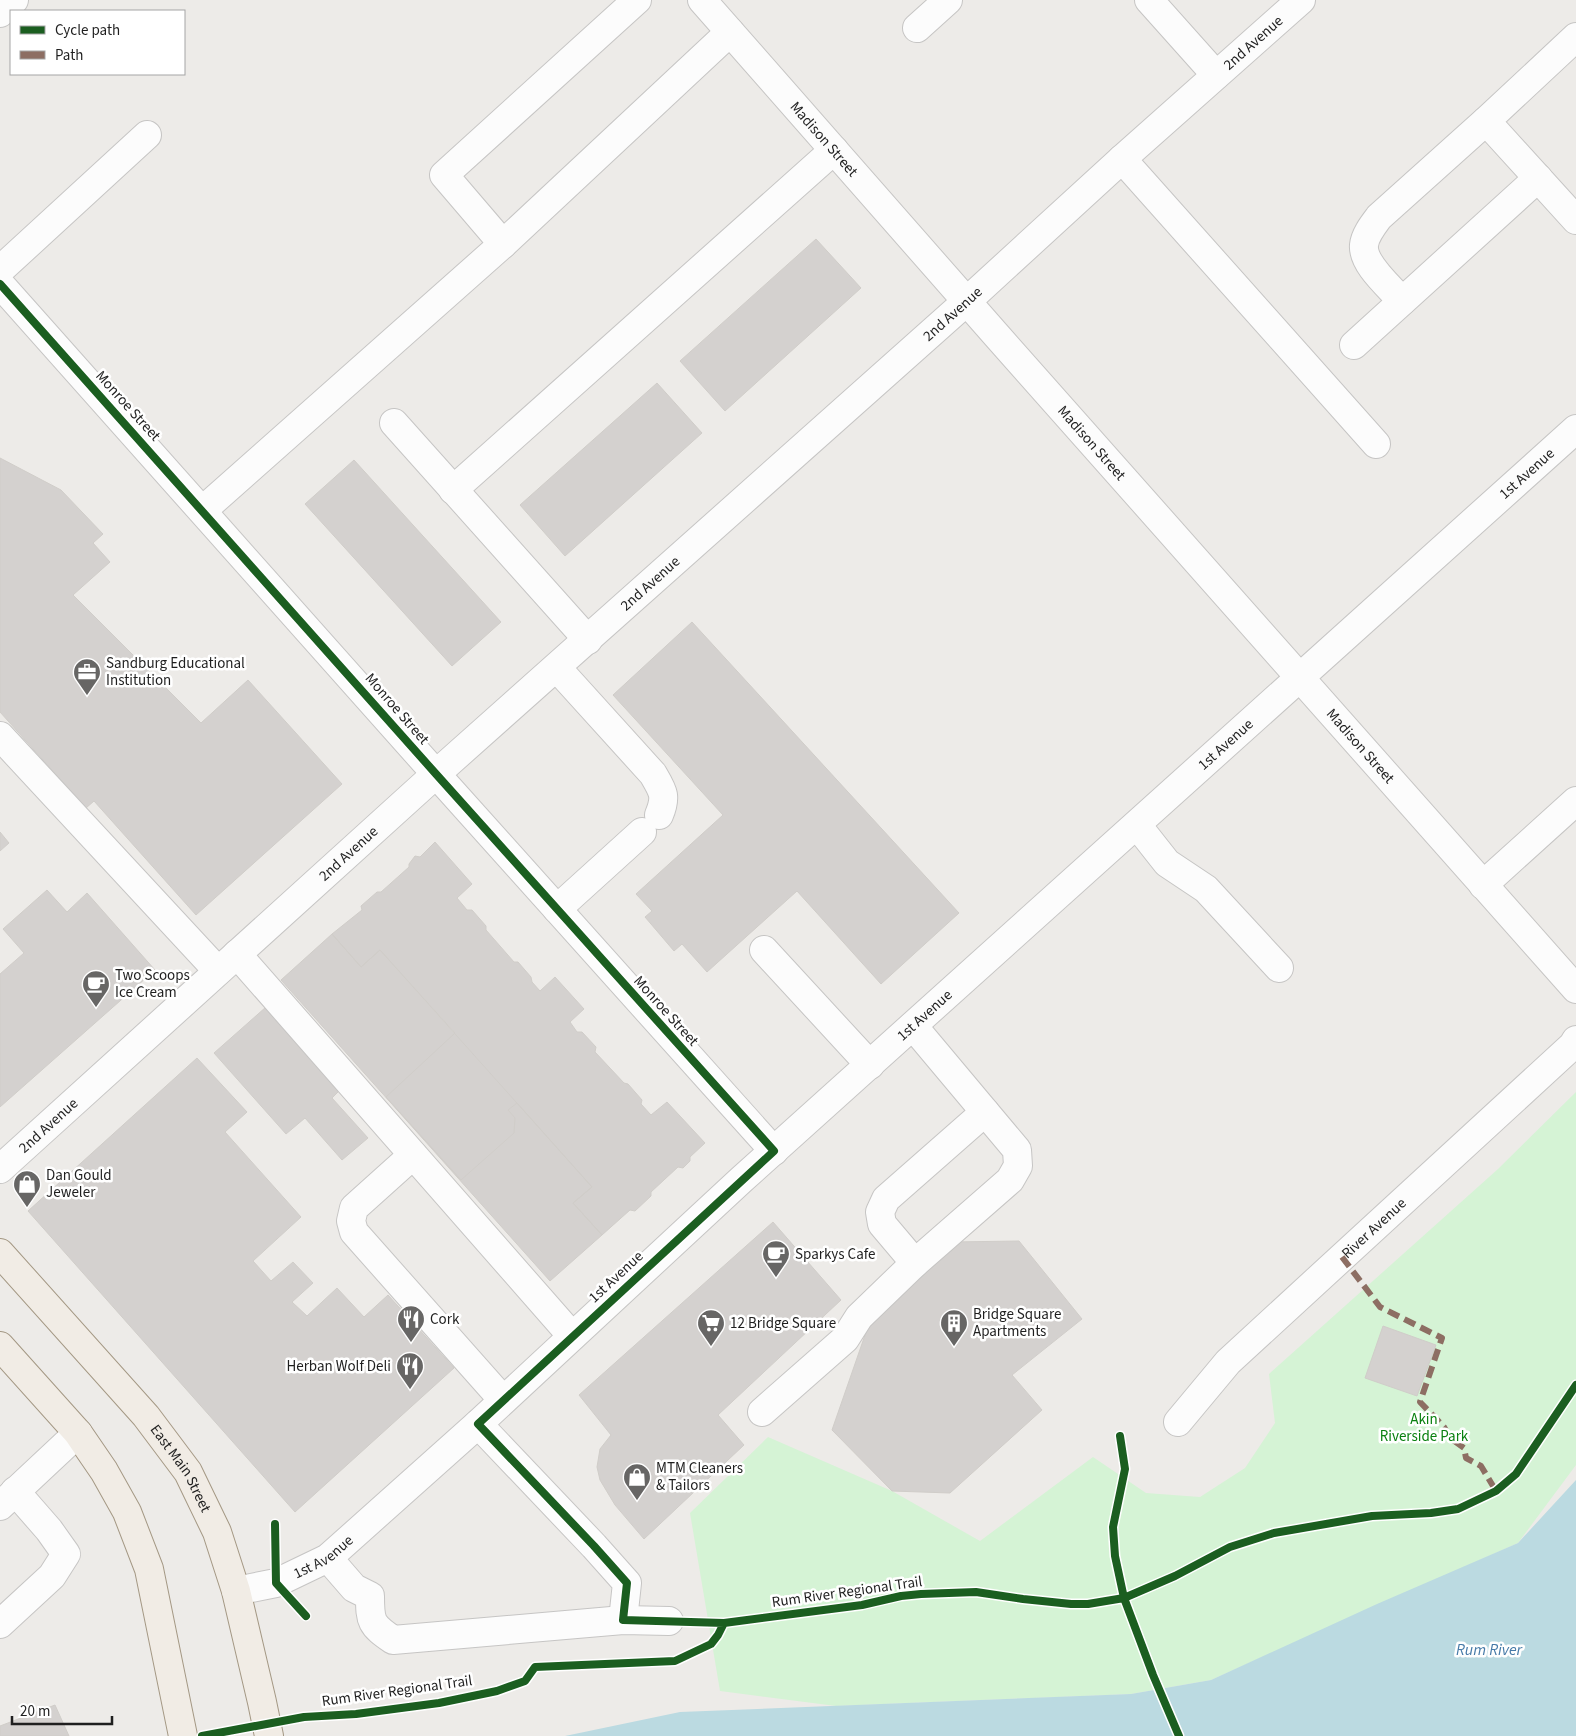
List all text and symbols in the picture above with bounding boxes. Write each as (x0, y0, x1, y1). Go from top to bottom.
legend (10, 10, 185, 75)
street label: 2nd Avenue (1219, 10, 1287, 75)
text: Cycle path (55, 20, 120, 41)
text: Path (55, 45, 83, 66)
street label: Madison Street (785, 97, 863, 181)
street label: 2nd Avenue (918, 282, 987, 346)
street label: Monroe Street (91, 366, 165, 446)
street label: Madison Street (1053, 401, 1131, 485)
street label: 1st Avenue (1494, 443, 1559, 504)
street label: 2nd Avenue (616, 551, 684, 616)
place label: Sandburg Educational Institution (106, 653, 245, 691)
office icon: Sandburg Educational Institution (72, 657, 102, 696)
street label: Monroe Street (360, 669, 434, 749)
street label: Madison Street (1322, 704, 1399, 788)
street label: 1st Avenue (1193, 714, 1258, 775)
street label: 2nd Avenue (314, 821, 383, 886)
place label: Two Scoops Ice Cream (115, 965, 190, 1003)
cafe icon: Two Scoops Ice Cream (81, 969, 111, 1008)
street label: Monroe Street (629, 971, 703, 1051)
street label: 1st Avenue (892, 985, 957, 1046)
street label: 2nd Avenue (14, 1093, 82, 1158)
place label: Dan Gould Jeweler (46, 1165, 112, 1203)
shop icon: Dan Gould Jeweler (12, 1169, 42, 1208)
street label: River Avenue (1337, 1193, 1411, 1263)
cafe icon: Sparkys Cafe (761, 1239, 791, 1278)
place label: Sparkys Cafe (795, 1244, 875, 1265)
street label: 1st Avenue (584, 1246, 648, 1308)
restaurant icon: Cork (396, 1304, 426, 1343)
place label: Bridge Square Apartments (973, 1304, 1061, 1342)
supermarket icon: 12 Bridge Square (696, 1308, 726, 1347)
building icon: Bridge Square Apartments (939, 1308, 969, 1347)
place label: Cork (430, 1309, 460, 1330)
place label: 12 Bridge Square (730, 1313, 836, 1334)
restaurant icon: Herban Wolf Deli (395, 1351, 425, 1390)
place label: Herban Wolf Deli (286, 1356, 391, 1377)
park label: Akin Riverside Park (1380, 1409, 1469, 1447)
street label: East Main Street (145, 1420, 216, 1516)
place label: MTM Cleaners & Tailors (656, 1458, 743, 1496)
shop icon: MTM Cleaners & Tailors (622, 1462, 652, 1501)
street label: 1st Avenue (290, 1530, 358, 1584)
street label: Rum River Regional Trail (770, 1571, 924, 1613)
water label: Rum River (1456, 1639, 1524, 1661)
street label: Rum River Regional Trail (320, 1670, 474, 1712)
scale bar (12, 1694, 112, 1726)
text: 20 m (20, 1701, 50, 1722)

